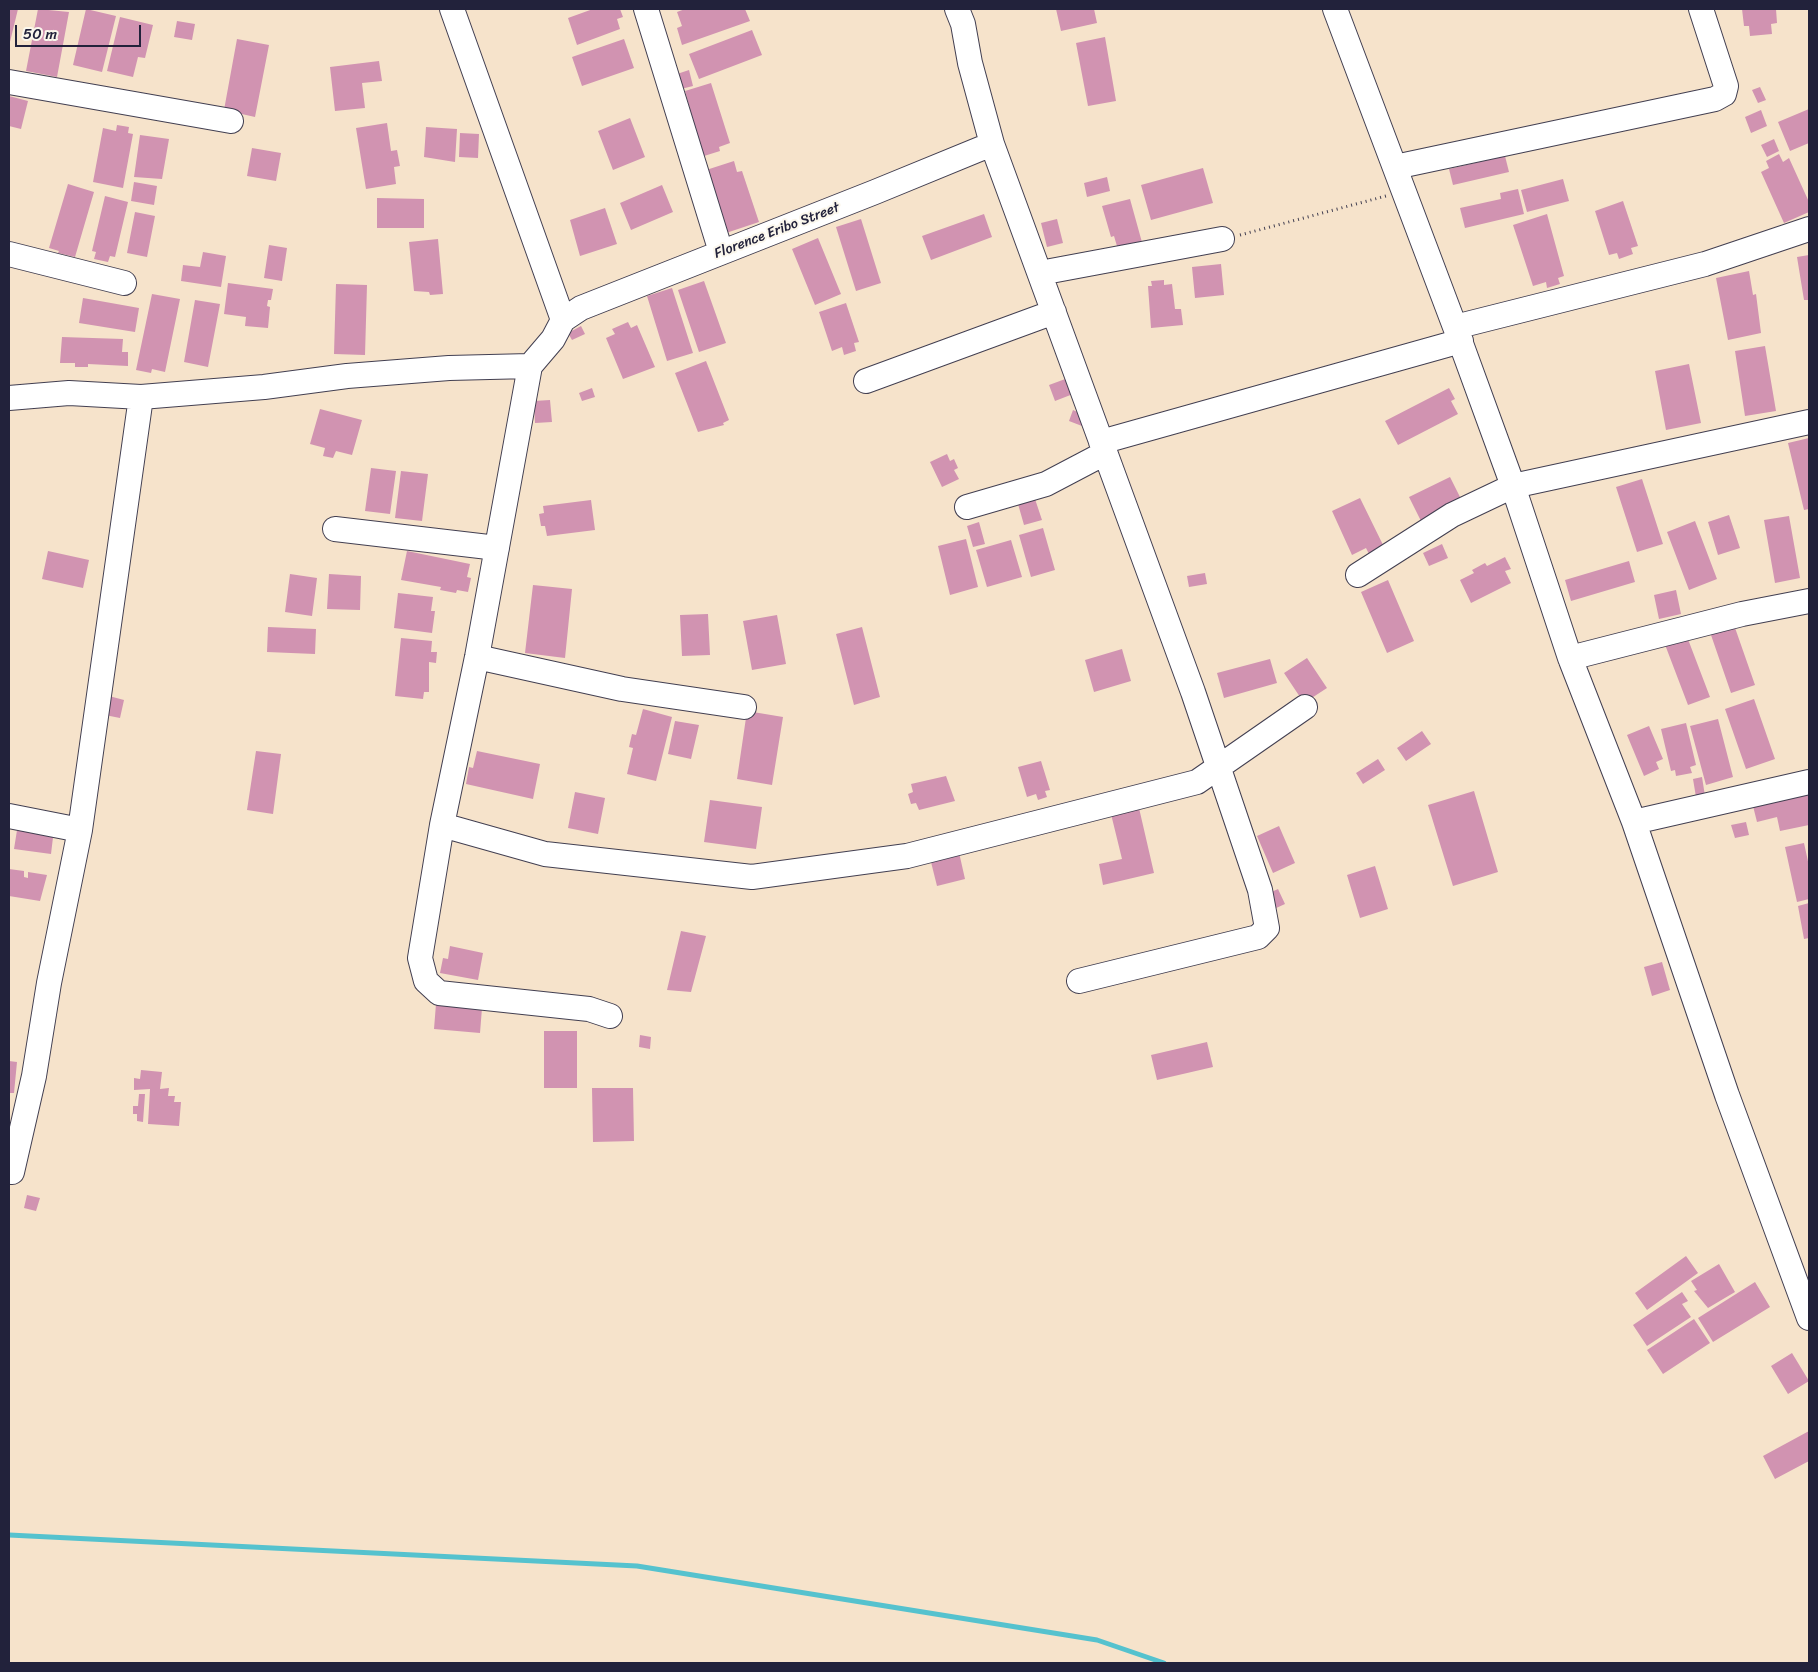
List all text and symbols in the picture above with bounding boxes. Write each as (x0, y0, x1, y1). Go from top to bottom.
scale bar (18, 15, 144, 47)
text: 50 m (23, 21, 57, 47)
street label: Florence Eribo Street (712, 199, 842, 263)

